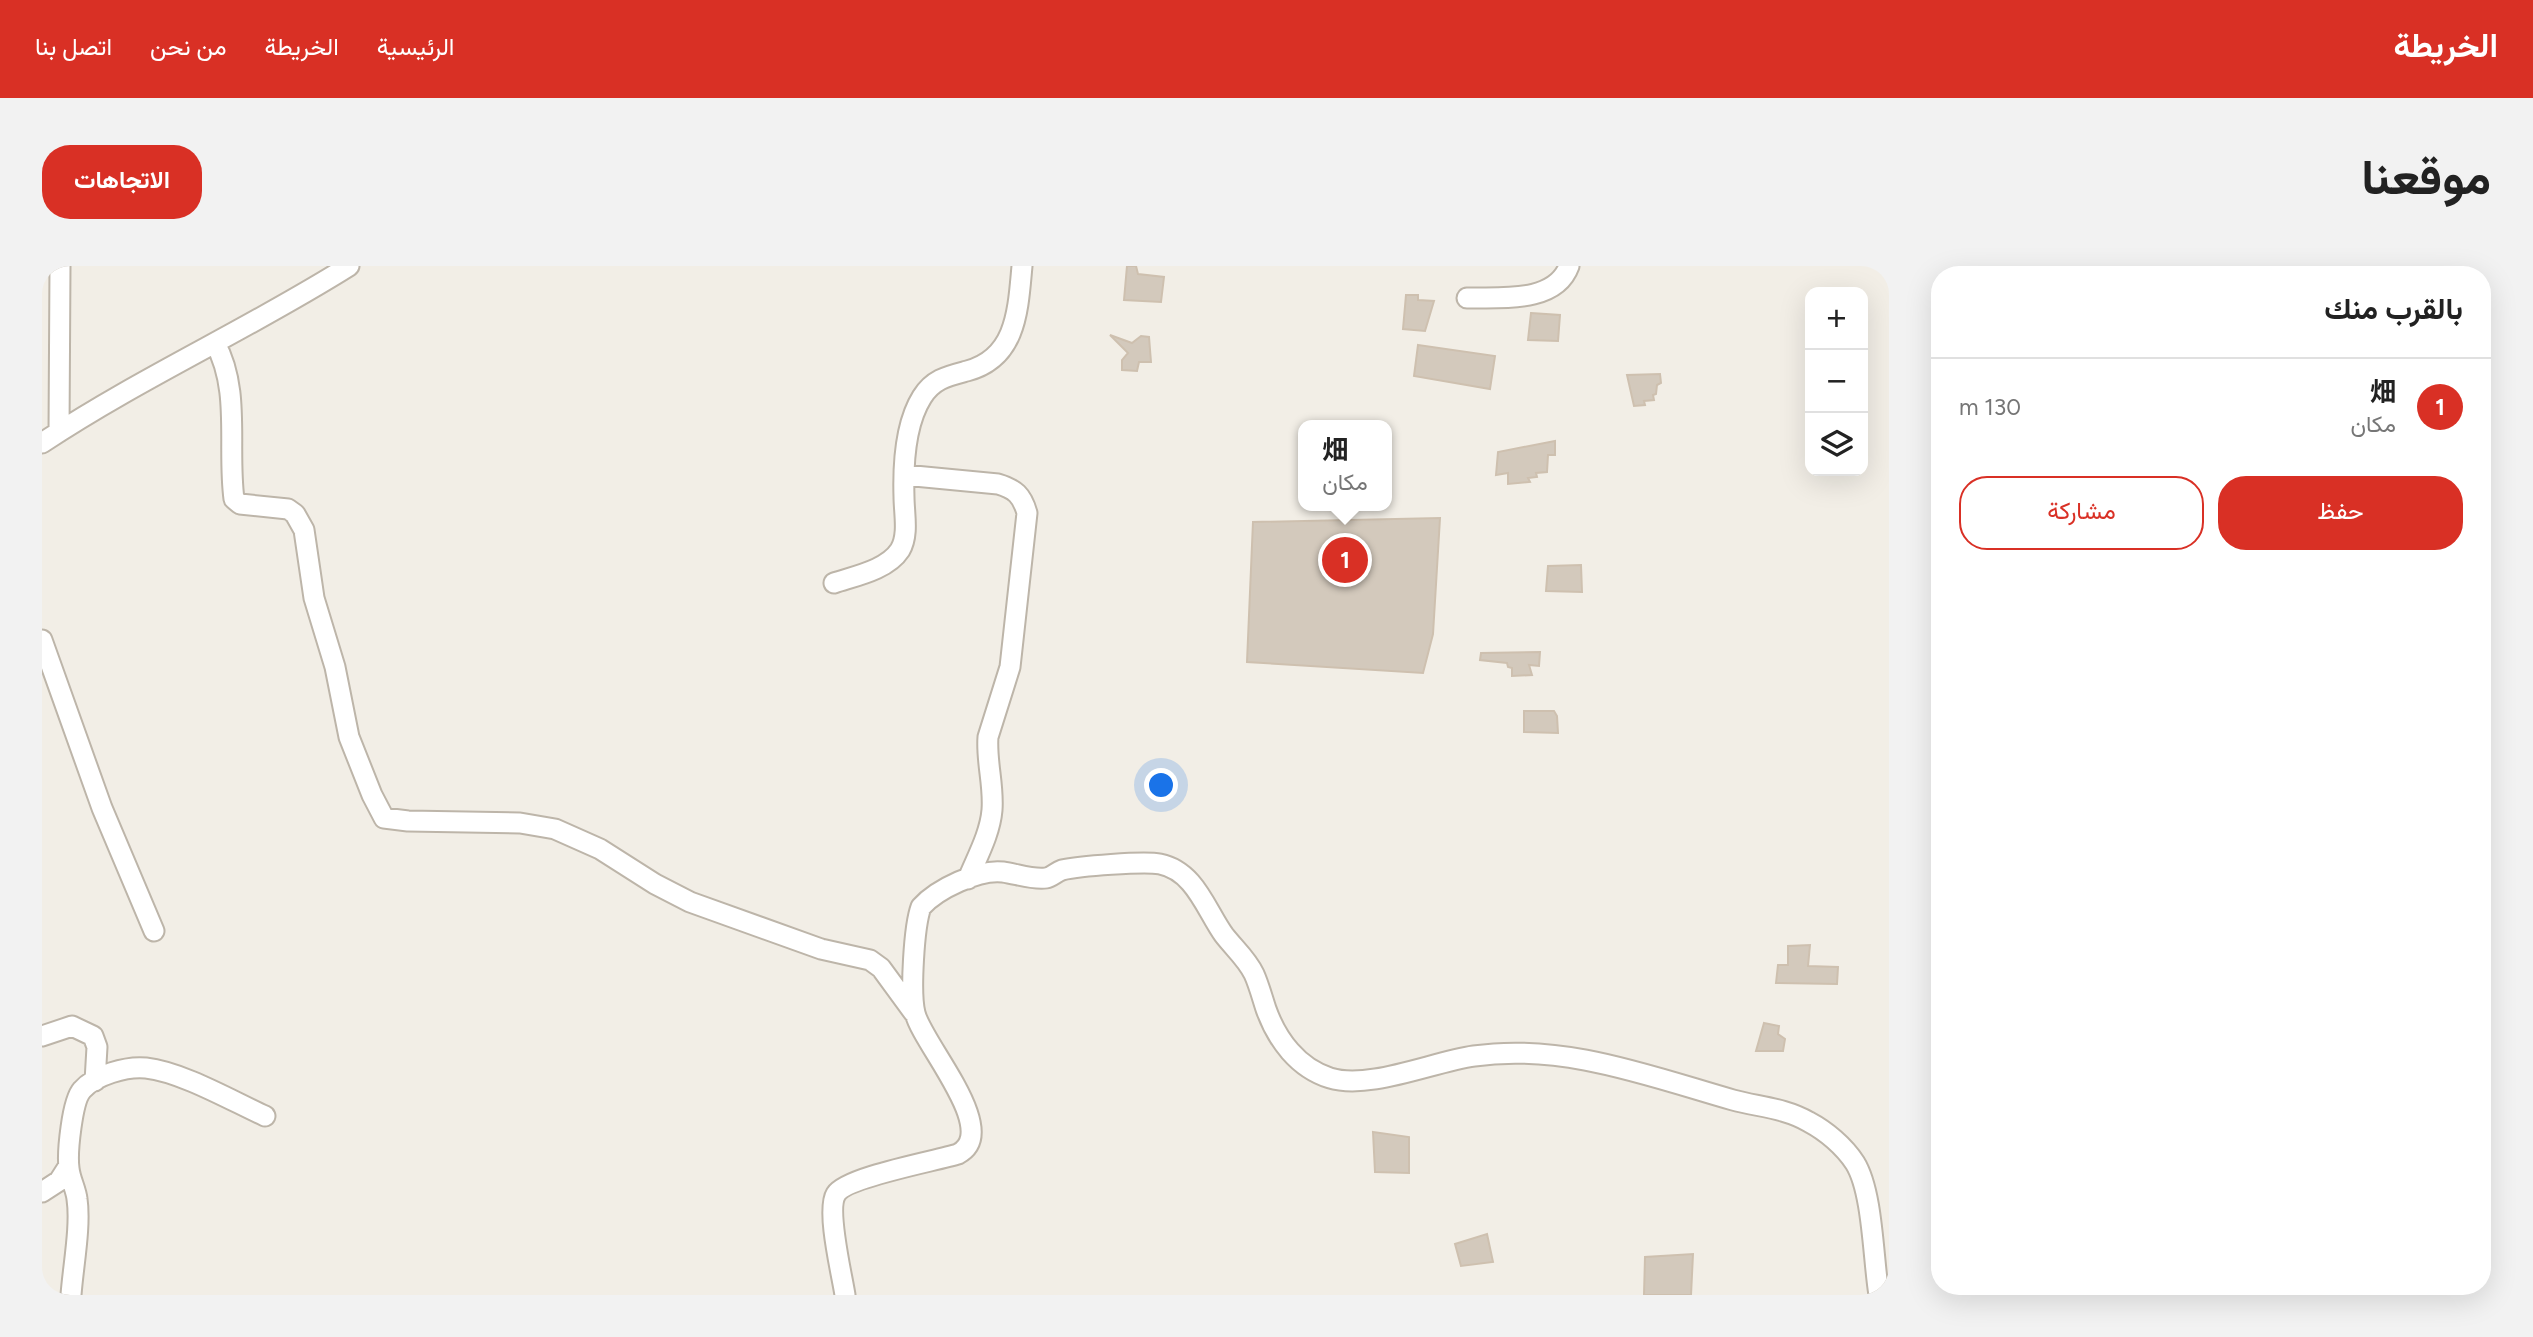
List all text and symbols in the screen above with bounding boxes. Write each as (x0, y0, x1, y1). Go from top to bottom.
text: الخريطة (2394, 26, 2498, 65)
text: اتصل بنا (35, 32, 112, 61)
text: من نحن (150, 32, 227, 61)
text: الخريطة (265, 32, 339, 61)
text: الرئيسية (377, 32, 454, 61)
button: الاتجاهات (42, 145, 202, 219)
text: موقعنا (2361, 147, 2491, 206)
map controls (1805, 287, 1868, 476)
button: + (1805, 287, 1868, 350)
text: بالقرب منك (2324, 290, 2463, 327)
button: − (1805, 350, 1868, 413)
text: 畑 (2370, 376, 2396, 408)
text: 130 m (1959, 393, 2021, 421)
text: 1 (2435, 393, 2445, 421)
text: مكان (2350, 410, 2396, 438)
button: layers (1805, 413, 1868, 476)
popup (1298, 420, 1392, 511)
text: 畑 (1322, 434, 1348, 466)
text: مكان (1322, 468, 1368, 496)
button: مشاركة (1959, 476, 2204, 550)
button: حفظ (2218, 476, 2463, 550)
pin: 1 (1322, 534, 1368, 586)
your location (1144, 768, 1178, 802)

